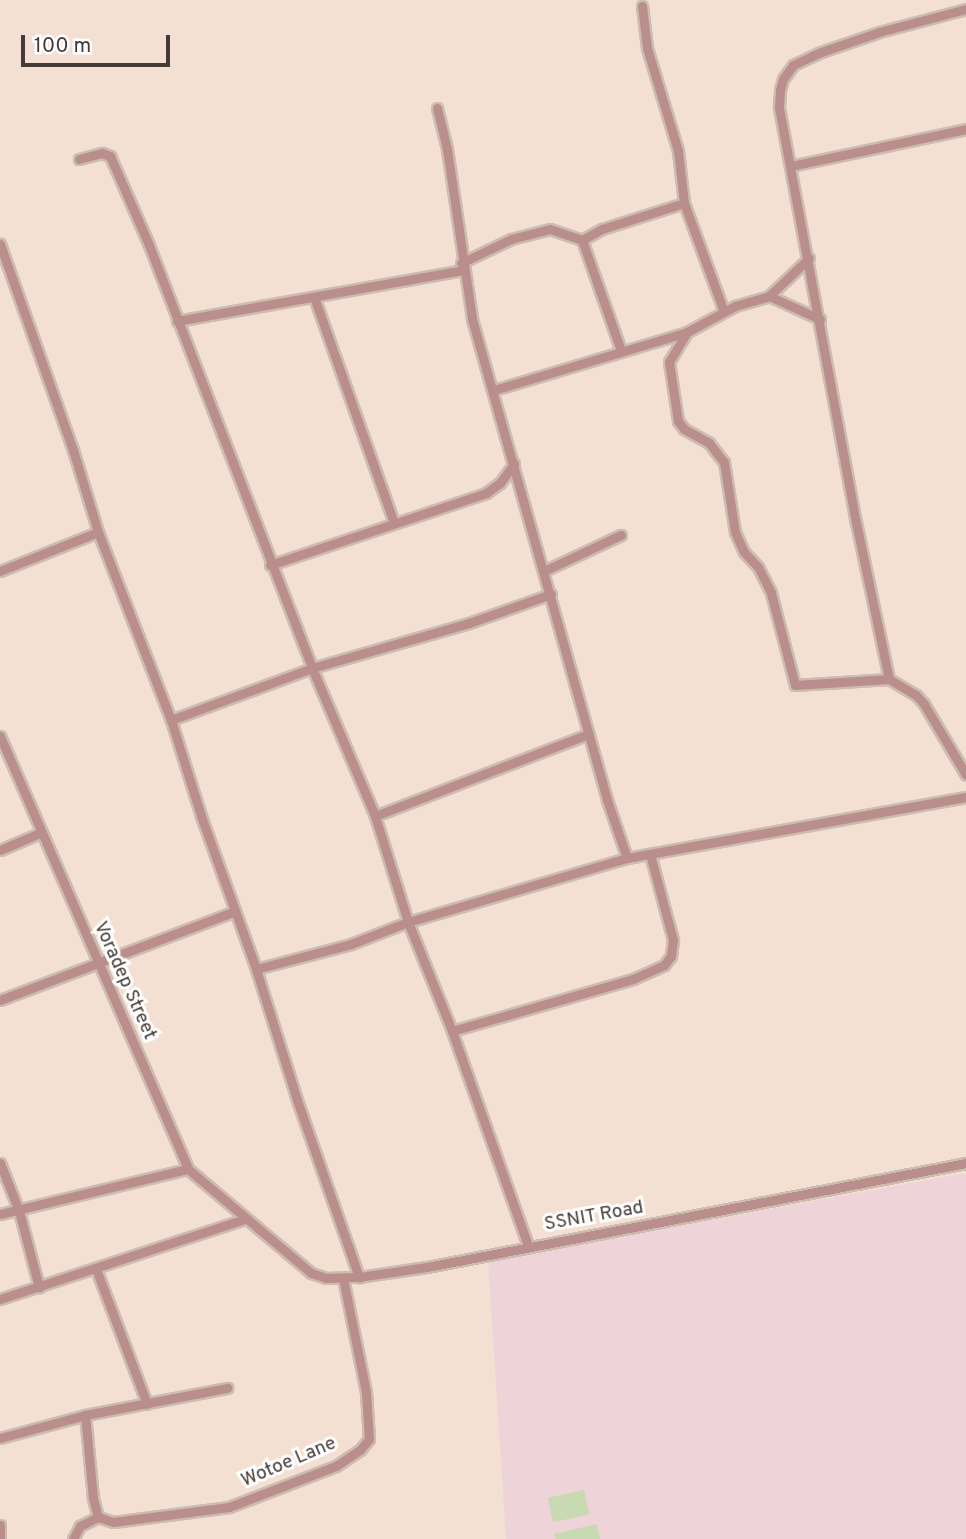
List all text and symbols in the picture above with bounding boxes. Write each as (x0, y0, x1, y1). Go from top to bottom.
scale bar (24, 21, 173, 65)
text: 100 m (34, 33, 91, 60)
street label: Voradep Street (88, 918, 160, 1044)
street label: SSNIT Road (542, 1197, 646, 1237)
street label: Wotoe Lane (238, 1433, 340, 1493)

